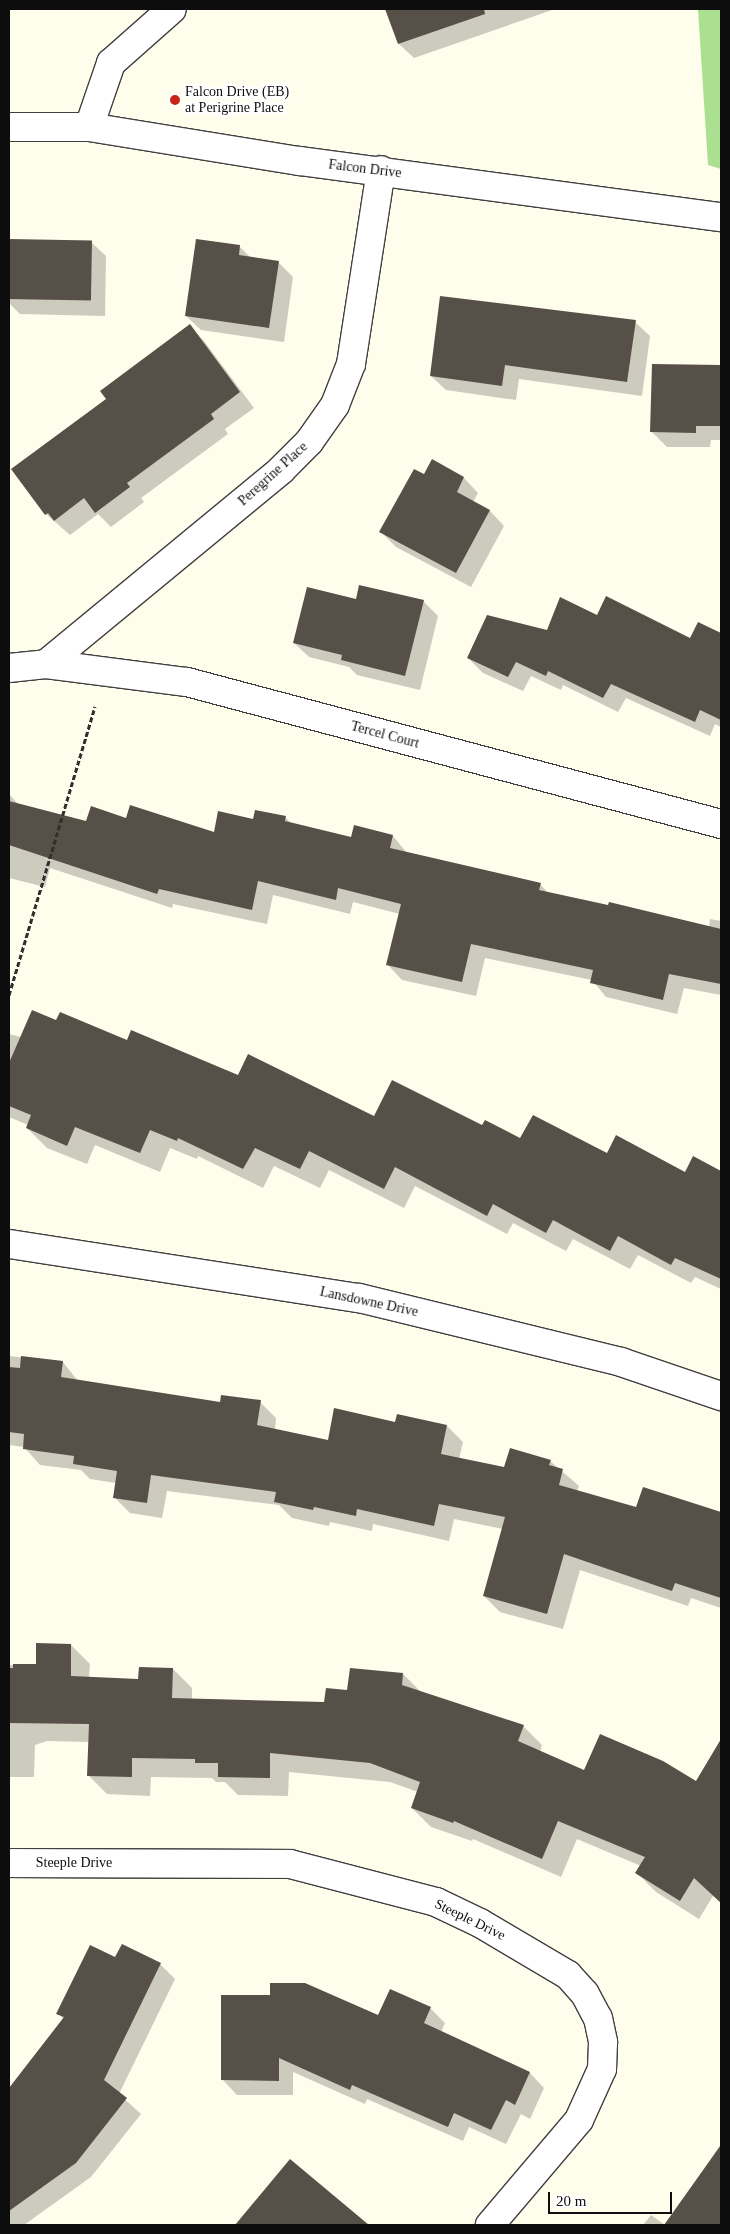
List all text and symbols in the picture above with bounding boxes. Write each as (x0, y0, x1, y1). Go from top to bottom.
place label: Falcon Drive (EB) at Perigrine Place (185, 84, 289, 116)
marker: Falcon Drive (EB) at Perigrine Place (169, 94, 181, 106)
street label: Falcon Drive (328, 156, 402, 182)
street label: Peregrine Place (235, 438, 311, 510)
street label: Tercel Court (349, 718, 421, 752)
street label: Lansdowne Drive (318, 1283, 420, 1321)
street label: Steeple Drive (36, 1855, 112, 1871)
street label: Steeple Drive (432, 1896, 508, 1944)
scale bar (550, 2182, 674, 2214)
text: 20 m (556, 2193, 586, 2209)

